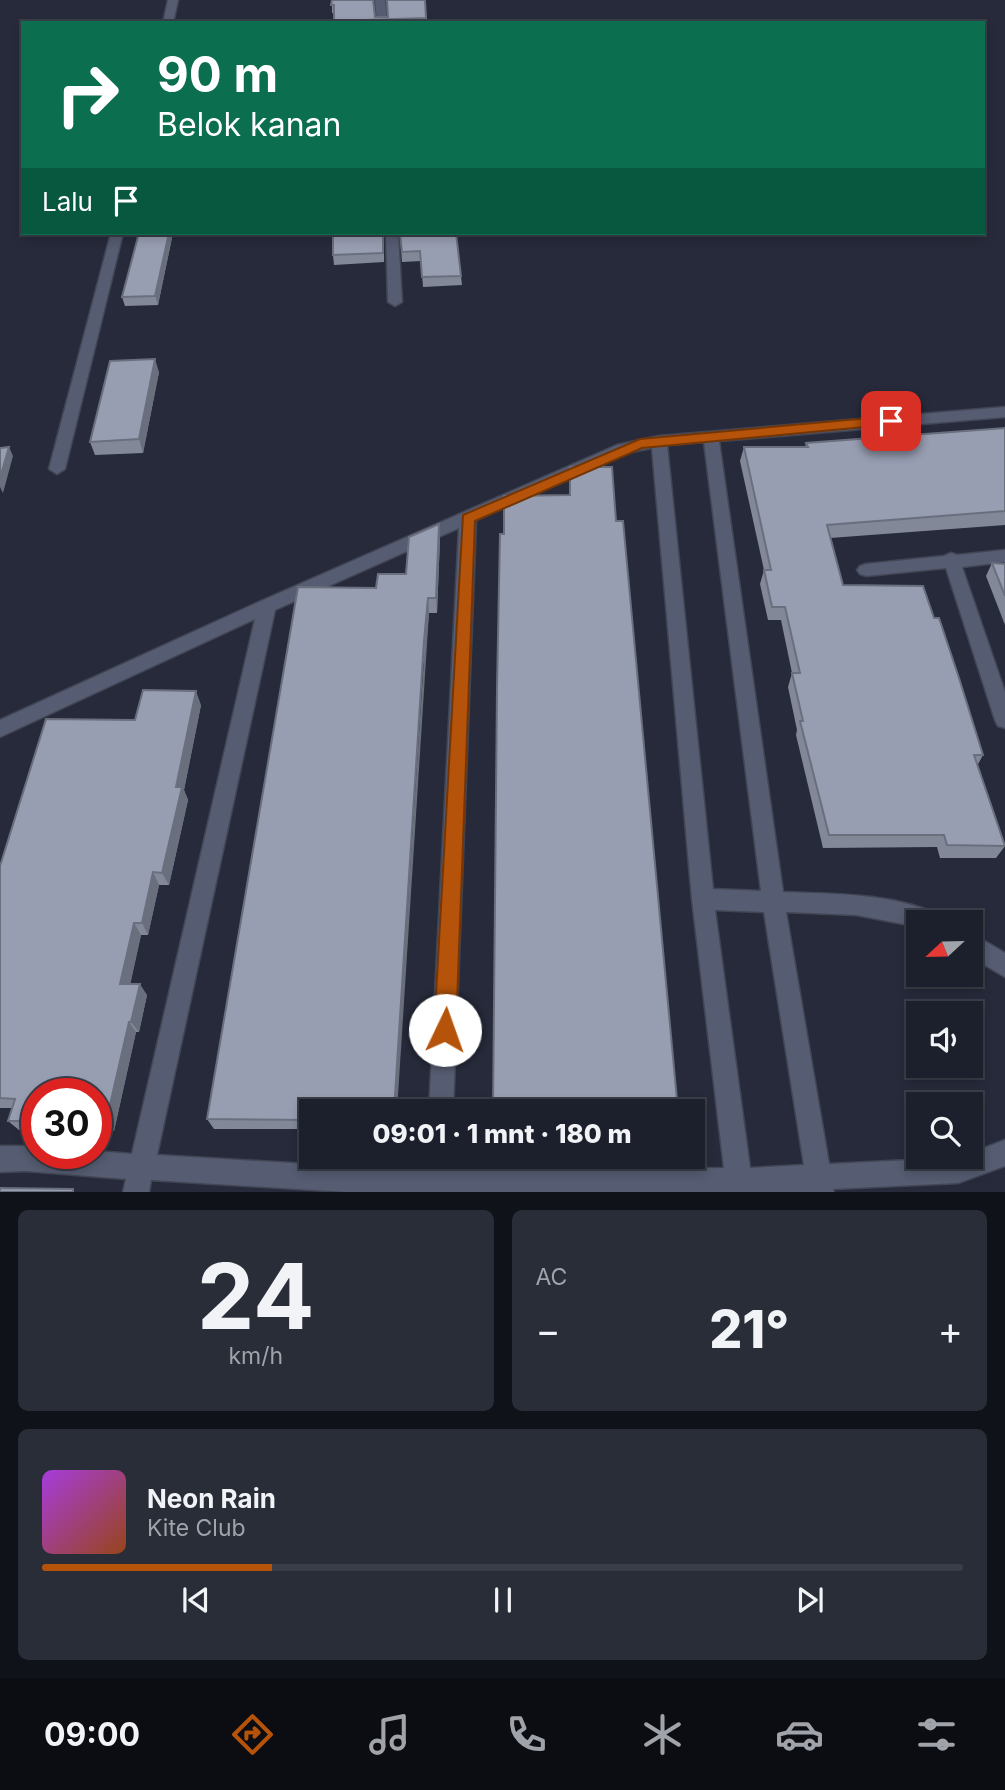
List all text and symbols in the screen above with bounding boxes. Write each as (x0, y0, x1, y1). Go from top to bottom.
text: 90 m (157, 45, 278, 104)
icon: right (42, 49, 133, 140)
text: Belok kanan (157, 105, 341, 144)
icon: arrive (107, 182, 145, 220)
text: Lalu (42, 186, 93, 217)
pin (861, 391, 921, 451)
icon: arrive (872, 402, 910, 440)
north arrow (906, 910, 984, 987)
map controls (906, 910, 983, 1169)
position arrow (408, 993, 482, 1067)
button: sound (906, 1001, 983, 1078)
speed limit sign: 30 (21, 1078, 112, 1169)
button: search (906, 1092, 983, 1169)
text: 09:01 · 1 mnt · 180 m (372, 1118, 632, 1149)
text: 24 (197, 1241, 314, 1351)
text: AC (536, 1263, 567, 1291)
text: 21° (709, 1298, 789, 1361)
text: − (536, 1307, 561, 1353)
text: + (938, 1307, 963, 1353)
text: km/h (228, 1342, 283, 1370)
text: Neon Rain (147, 1483, 276, 1514)
text: Kite Club (147, 1514, 246, 1542)
icon: previous (177, 1581, 215, 1619)
icon: pause (484, 1581, 522, 1619)
icon: next (791, 1581, 829, 1619)
icon: directions (228, 1710, 277, 1759)
icon: music (365, 1710, 414, 1759)
icon: phone (502, 1710, 551, 1759)
icon: climate (638, 1710, 687, 1759)
icon: car (775, 1710, 824, 1759)
icon: filters (912, 1710, 961, 1759)
text: 09:00 (44, 1715, 140, 1754)

